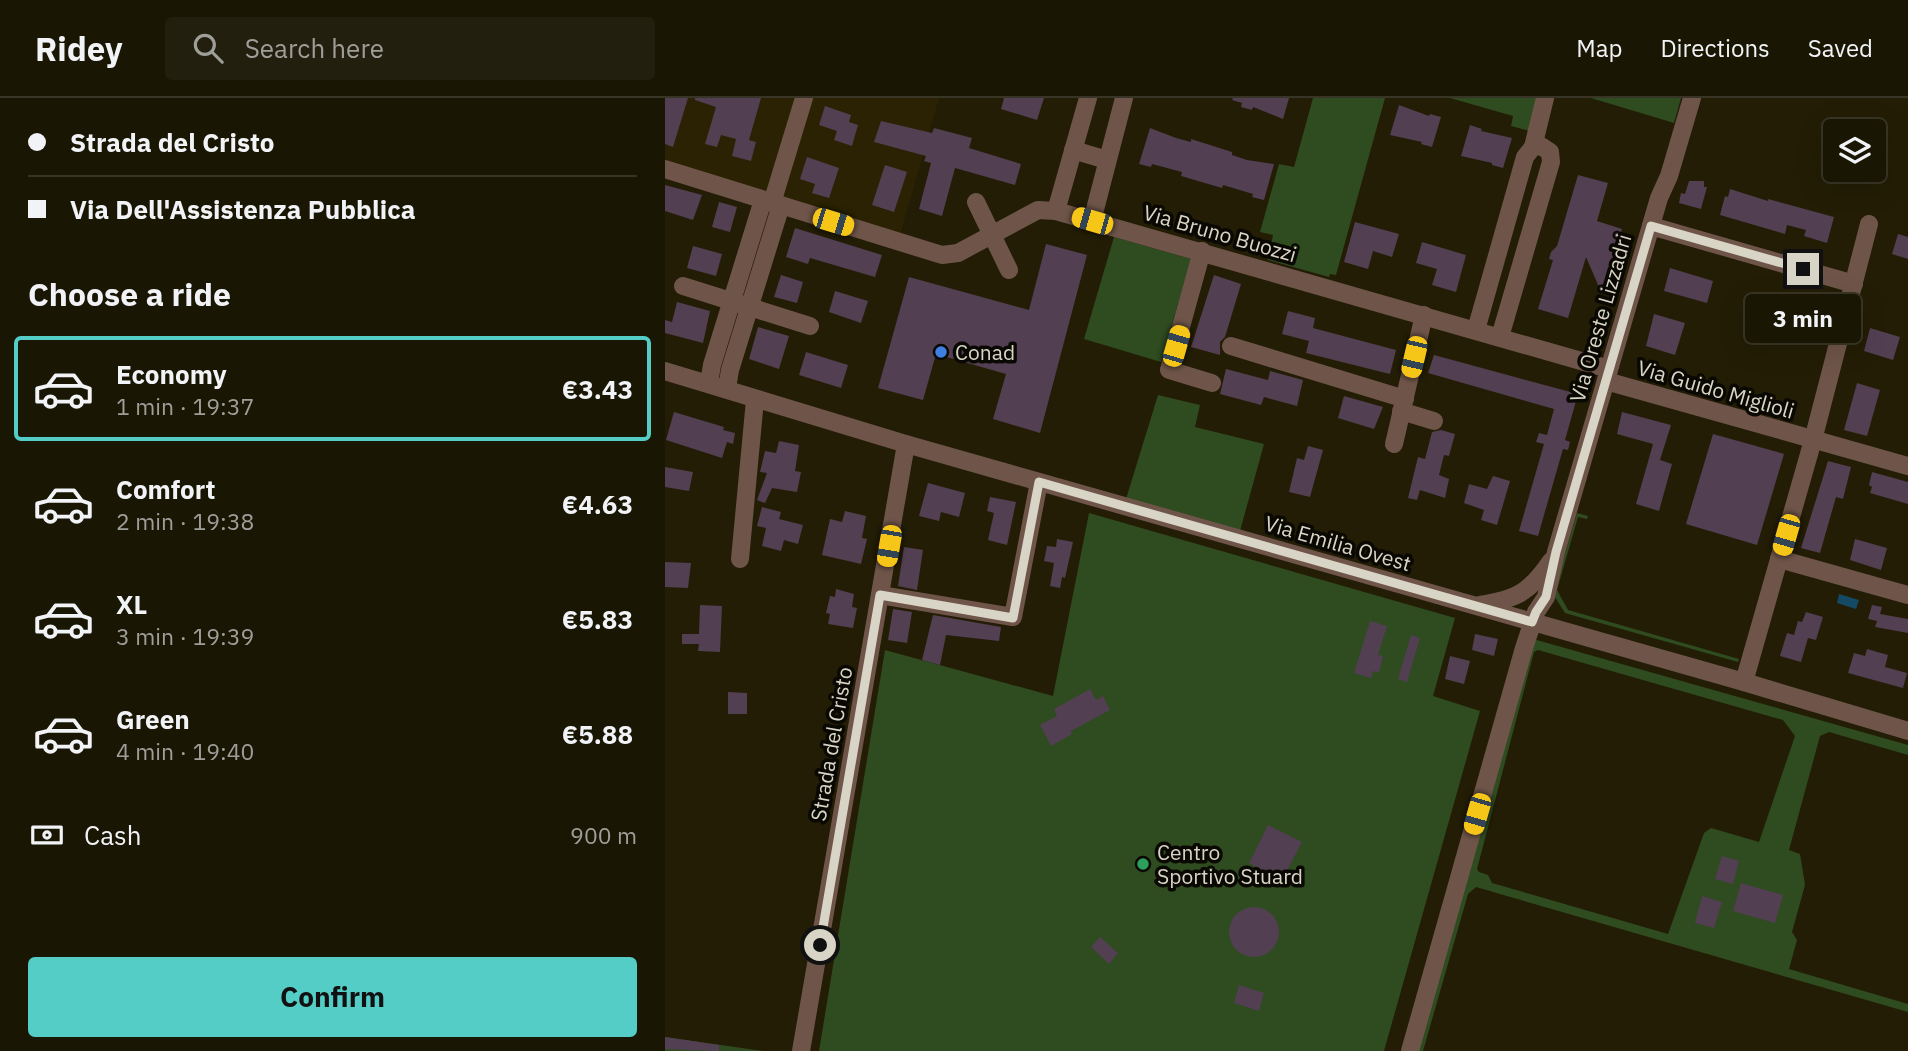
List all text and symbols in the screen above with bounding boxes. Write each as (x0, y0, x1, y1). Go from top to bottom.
search box (165, 17, 655, 80)
text: Ridey (35, 27, 123, 70)
icon: search (189, 29, 227, 67)
text: Search here (245, 31, 384, 65)
text: Map (1576, 32, 1622, 64)
text: Directions (1660, 32, 1770, 64)
text: Saved (1808, 32, 1873, 64)
map controls (1823, 119, 1886, 182)
button: layers (1823, 119, 1886, 182)
text: Strada del Cristo (70, 125, 274, 159)
text: Via Dell'Assistenza Pubblica (70, 192, 415, 226)
street label: Via Bruno Buozzi (1140, 198, 1300, 268)
car (1069, 205, 1116, 237)
car (810, 206, 857, 238)
street label: Via Oreste Lizzadri (1563, 231, 1637, 405)
route end (1787, 253, 1819, 285)
text: Choose a ride (28, 273, 231, 315)
callout: 3 min (1745, 294, 1861, 342)
text: 3 min (1773, 303, 1833, 333)
car (1161, 323, 1192, 369)
car (1400, 334, 1429, 380)
place label: Conad (955, 338, 1015, 366)
marker: Conad (933, 344, 949, 360)
street label: Via Guido Miglioli (1634, 353, 1798, 425)
icon: car (32, 357, 95, 420)
text: Economy (116, 357, 227, 391)
text: €3.43 (562, 372, 633, 406)
text: 1 min · 19:37 (116, 391, 254, 421)
icon: car (32, 472, 95, 535)
text: Comfort (116, 472, 215, 506)
text: €4.63 (562, 487, 633, 521)
text: 2 min · 19:38 (116, 506, 254, 536)
street label: Via Emilia Ovest (1261, 509, 1415, 577)
car (1771, 512, 1802, 558)
car (876, 523, 903, 569)
icon: car (32, 587, 95, 650)
text: XL (116, 587, 147, 621)
text: €5.83 (562, 602, 633, 636)
text: 3 min · 19:39 (116, 621, 254, 651)
street label: Strada del Cristo (804, 665, 858, 823)
icon: car (32, 702, 95, 765)
text: Green (116, 702, 190, 736)
text: €5.88 (562, 717, 633, 751)
text: 4 min · 19:40 (116, 736, 254, 766)
car (1462, 791, 1493, 837)
icon: cash (28, 816, 66, 854)
text: Cash (84, 818, 141, 852)
text: 900 m (570, 820, 637, 850)
place label: Centro Sportivo Stuard (1157, 838, 1303, 890)
marker: Centro Sportivo Stuard (1135, 856, 1151, 872)
route start (804, 929, 836, 961)
button: Confirm (28, 957, 637, 1037)

